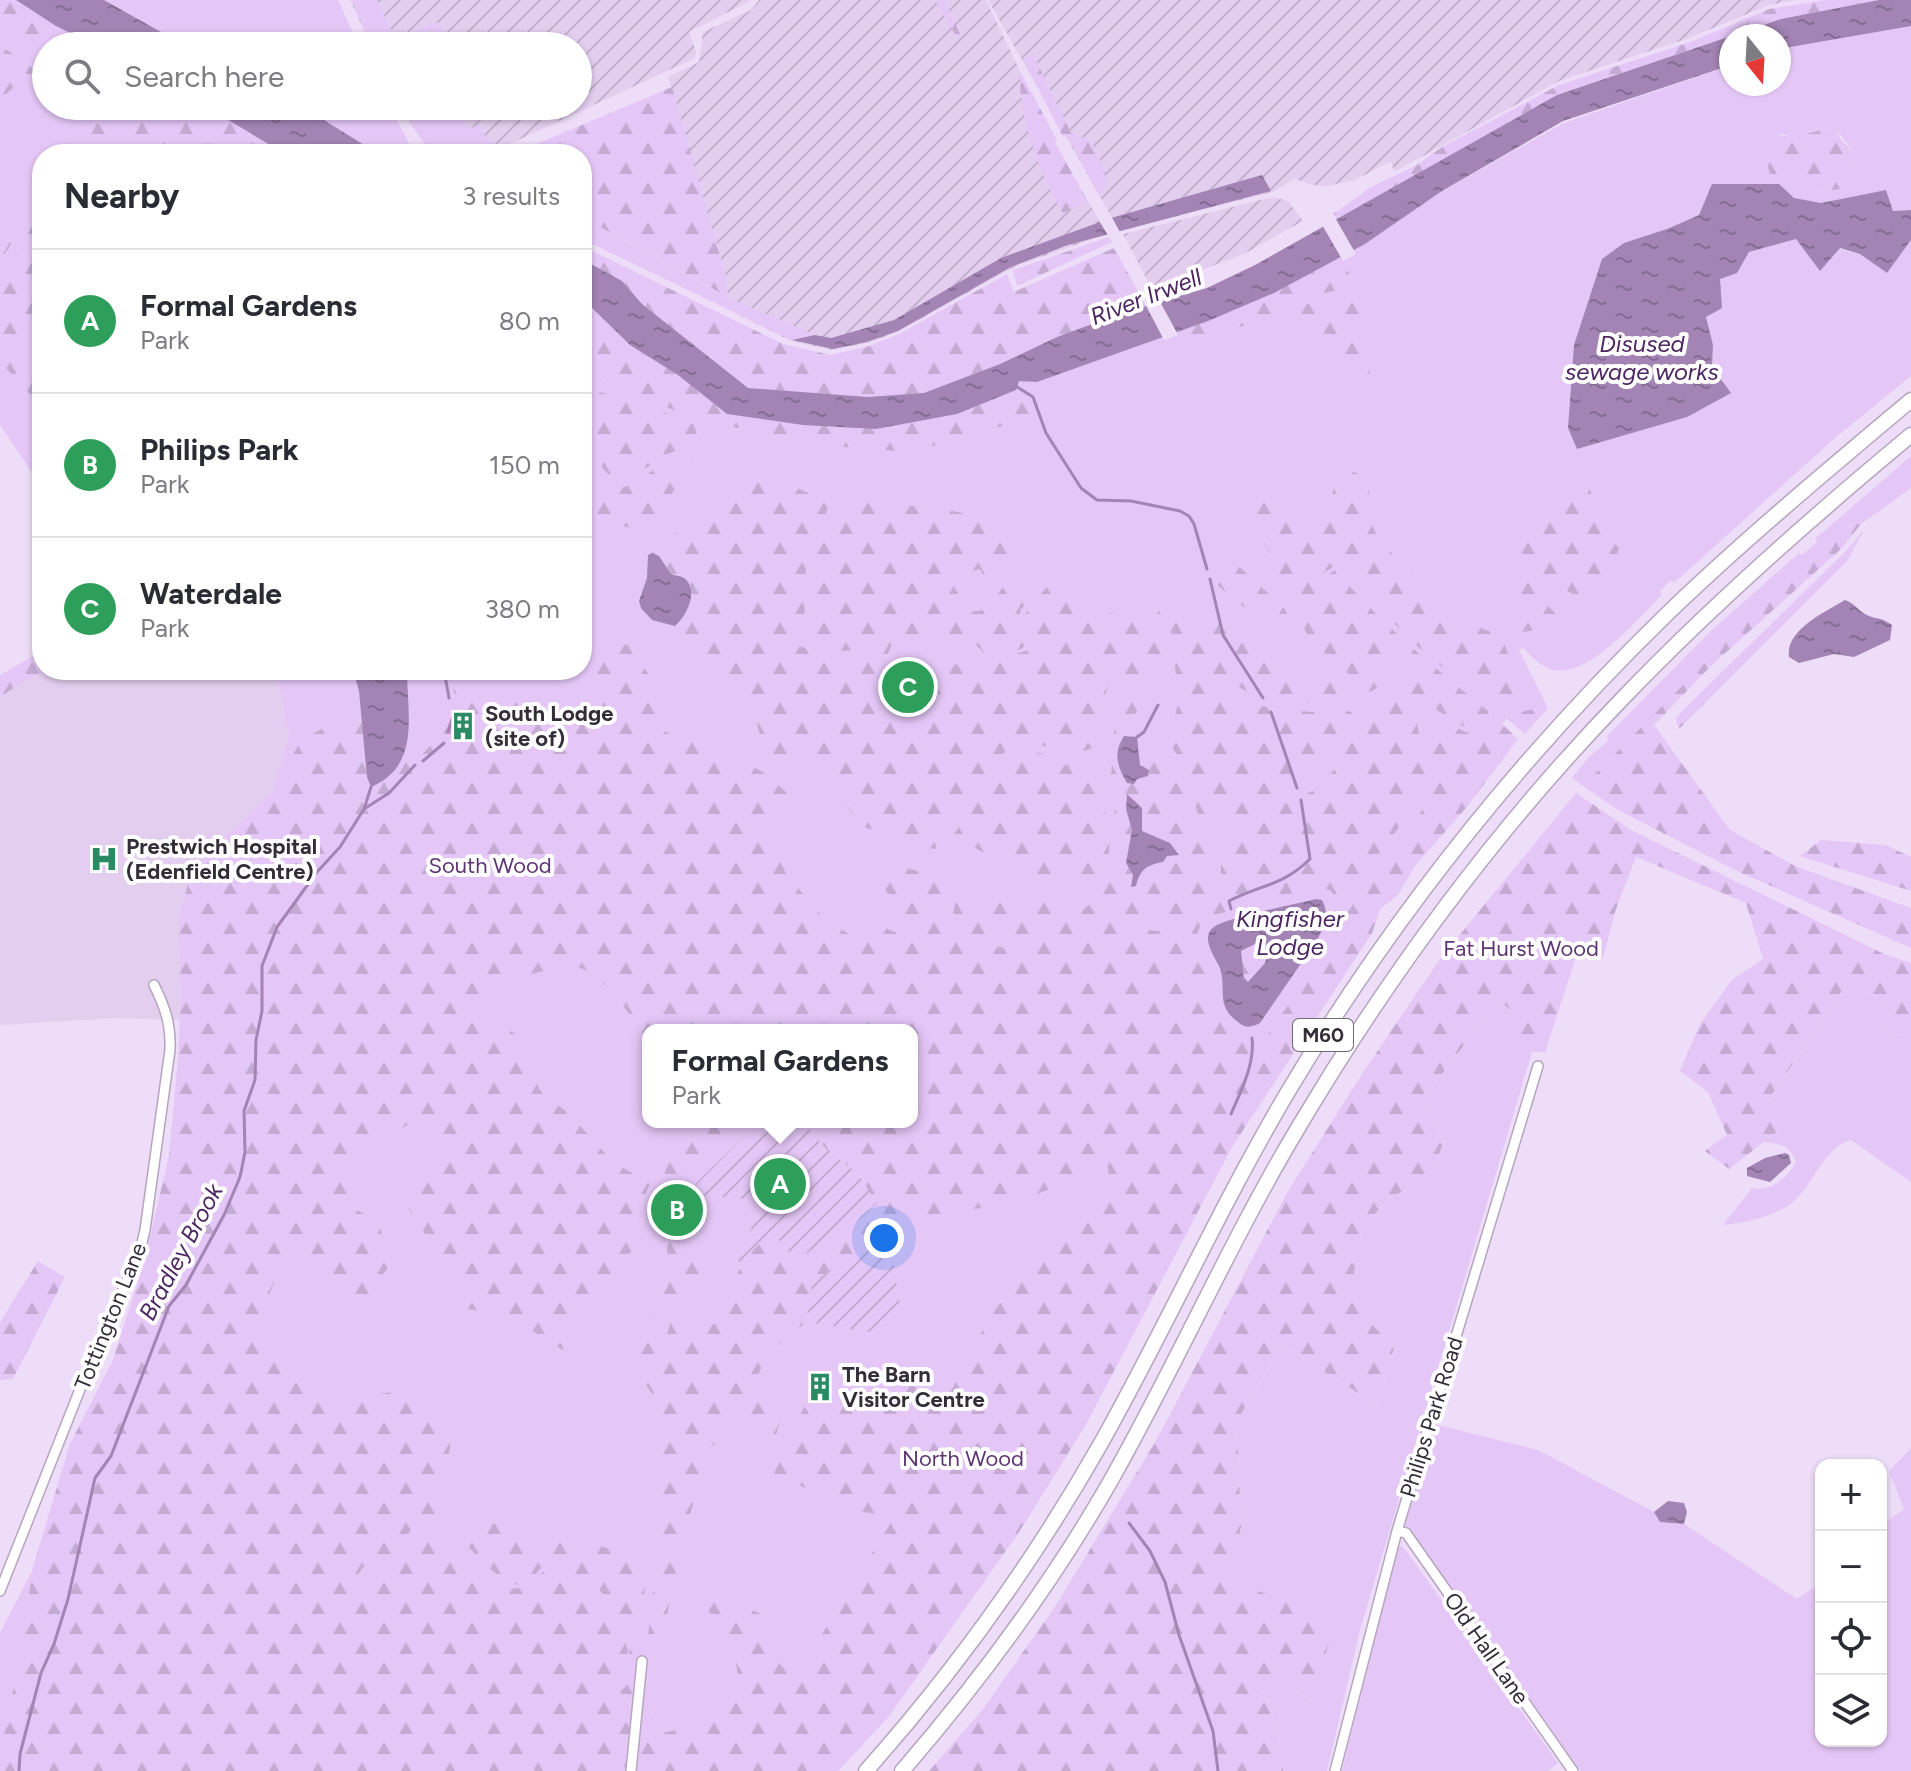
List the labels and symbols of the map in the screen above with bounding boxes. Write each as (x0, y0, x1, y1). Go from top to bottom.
north arrow (1719, 24, 1791, 96)
water label: River Irwell (1086, 262, 1206, 331)
water label: Disused sewage works (1565, 329, 1719, 386)
pin: C (882, 657, 934, 717)
place label: South Lodge (site of) (485, 700, 613, 752)
building icon: South Lodge (site of) (448, 711, 478, 741)
place label: Prestwich Hospital (Edenfield Centre) (126, 833, 317, 885)
hospital icon: Prestwich Hospital (Edenfield Centre) (89, 844, 119, 874)
park label: South Wood (428, 852, 552, 879)
water label: Kingfisher Lodge (1236, 904, 1345, 961)
park label: Fat Hurst Wood (1443, 935, 1599, 962)
road number: M60 (1293, 1019, 1353, 1051)
pin: A (754, 1154, 806, 1214)
water label: Bradley Brook (132, 1177, 229, 1325)
pin: B (651, 1180, 703, 1240)
your location (864, 1218, 904, 1258)
street label: Tottington Lane (69, 1239, 152, 1394)
street label: Philips Park Road (1394, 1333, 1469, 1501)
place label: The Barn Visitor Centre (842, 1361, 985, 1413)
building icon: The Barn Visitor Centre (805, 1372, 835, 1402)
park label: North Wood (902, 1445, 1024, 1472)
street label: Old Hall Lane (1438, 1587, 1535, 1709)

